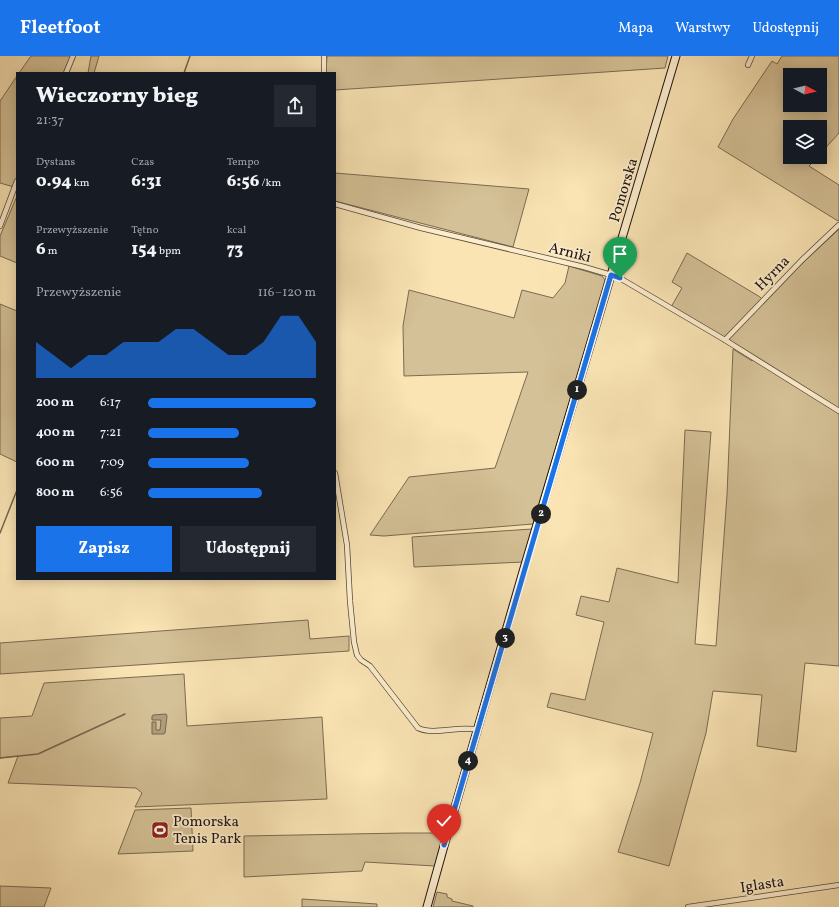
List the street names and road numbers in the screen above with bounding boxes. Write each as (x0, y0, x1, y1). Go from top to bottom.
street label: Pomorska (605, 156, 644, 225)
street label: Arniki (546, 238, 593, 269)
street label: Hyrna (751, 252, 795, 296)
street label: Iglasta (739, 872, 786, 899)

